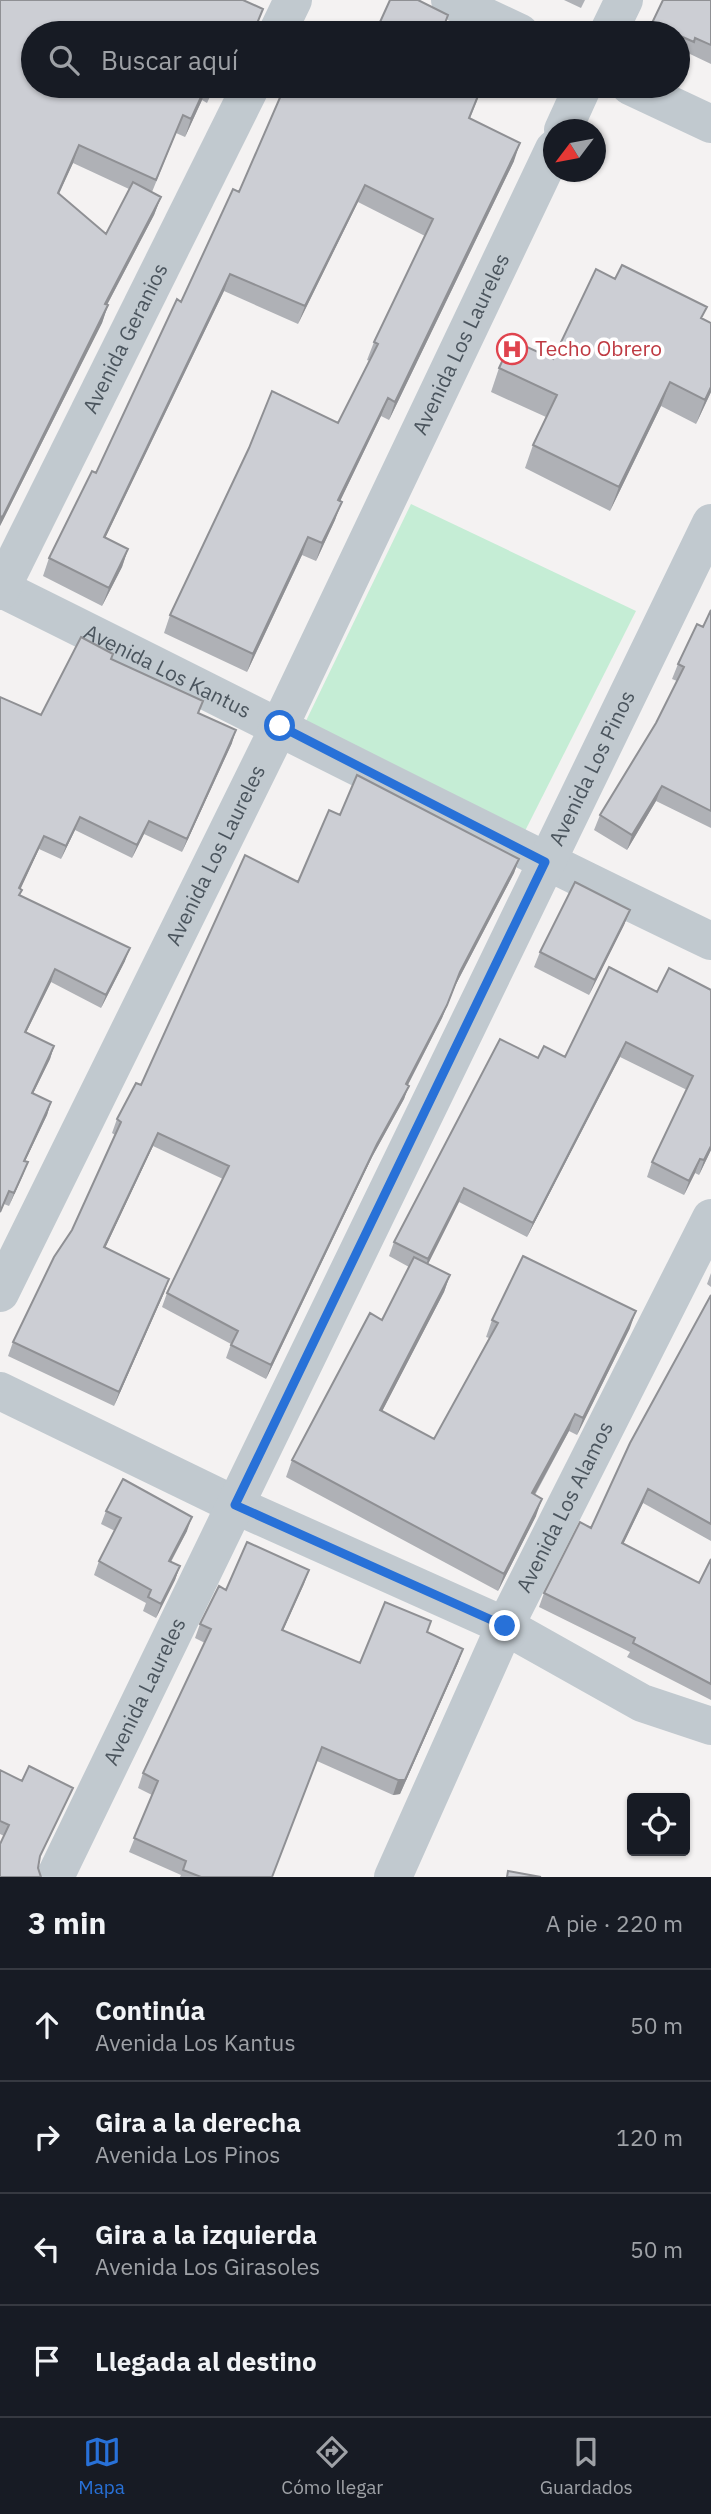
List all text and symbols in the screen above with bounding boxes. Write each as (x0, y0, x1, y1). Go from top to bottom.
search box (21, 21, 690, 98)
icon: search (45, 41, 83, 79)
text: Buscar aquí (101, 43, 238, 77)
north arrow (543, 119, 606, 182)
street label: Avenida Los Laureles (405, 248, 515, 439)
street label: Avenida Geranios (75, 258, 174, 418)
hospital icon: Techo Obrero (495, 332, 529, 366)
place label: Techo Obrero (535, 334, 662, 362)
street label: Avenida Los Kantus (80, 617, 256, 724)
street label: Avenida Los Pinos (542, 685, 641, 850)
route start (264, 710, 295, 741)
street label: Avenida Los Laureles (159, 760, 271, 950)
street label: Avenida Los Alamos (509, 1416, 619, 1597)
route end (489, 1610, 520, 1641)
street label: Avenida Laureles (96, 1613, 192, 1770)
map controls (627, 1793, 690, 1856)
button: locate (627, 1793, 690, 1856)
text: 3 min (28, 1903, 106, 1942)
text: A pie · 220 m (546, 1908, 683, 1938)
text: Continúa (95, 1993, 205, 2027)
icon: ahead (28, 2006, 66, 2044)
text: 50 m (630, 2010, 683, 2040)
text: Avenida Los Kantus (95, 2027, 296, 2057)
text: Gira a la derecha (95, 2105, 301, 2139)
icon: right (28, 2118, 66, 2156)
text: 120 m (616, 2122, 683, 2152)
text: Avenida Los Pinos (95, 2139, 281, 2169)
text: Gira a la izquierda (95, 2217, 317, 2251)
icon: left (28, 2230, 66, 2268)
text: 50 m (630, 2234, 683, 2264)
text: Avenida Los Girasoles (95, 2251, 320, 2281)
icon: arrive (28, 2342, 66, 2380)
text: Llegada al destino (95, 2344, 317, 2378)
tab: Mapa (78, 2433, 125, 2499)
tab: Cómo llegar (281, 2433, 383, 2499)
tab: Guardados (540, 2433, 633, 2499)

